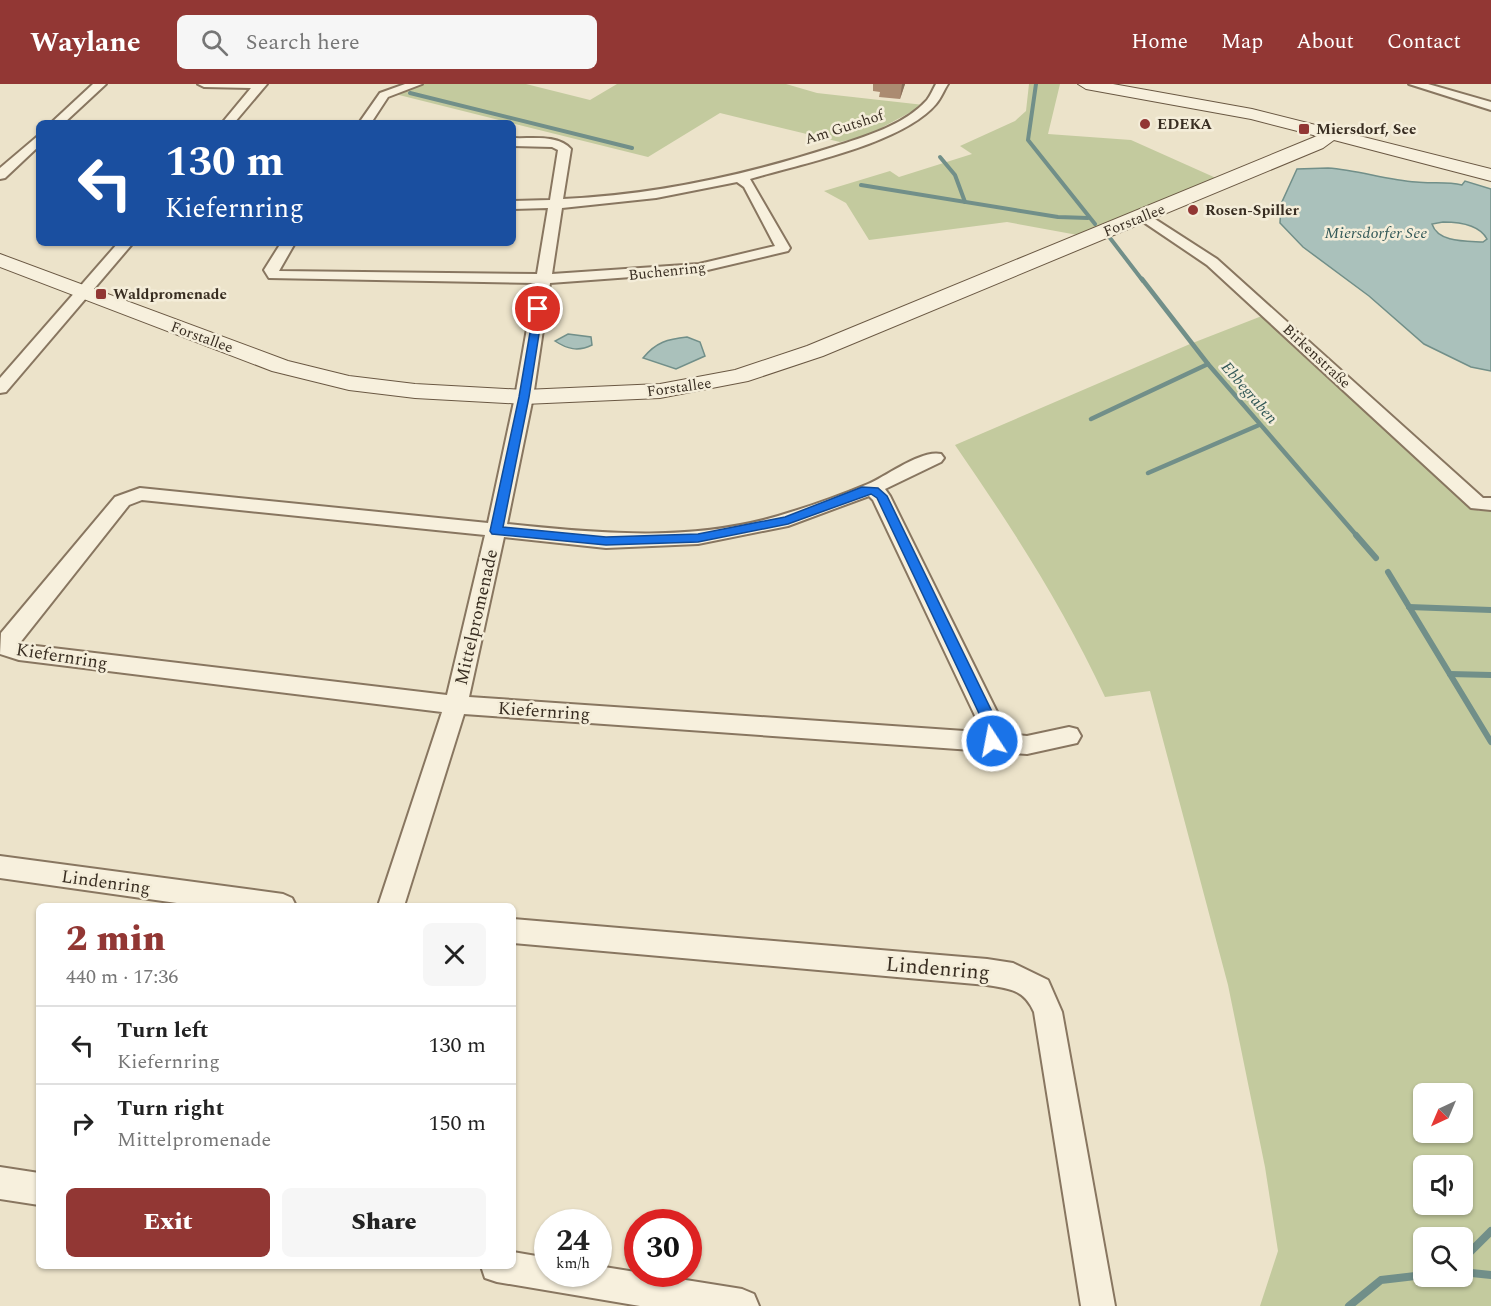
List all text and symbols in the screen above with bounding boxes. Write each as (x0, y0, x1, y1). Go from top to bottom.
search box (177, 15, 597, 69)
text: Waylane (30, 21, 141, 64)
icon: search (198, 26, 231, 59)
text: Search here (246, 26, 360, 59)
text: Home (1131, 26, 1188, 58)
text: Map (1221, 26, 1263, 58)
text: About (1296, 26, 1354, 58)
text: Contact (1387, 26, 1461, 58)
street label: Am Gutshof (802, 103, 888, 151)
place label: EDEKA (1157, 113, 1213, 136)
marker: EDEKA (1138, 117, 1152, 131)
place label: Miersdorf, See (1316, 118, 1417, 141)
marker: Miersdorf, See (1297, 122, 1311, 136)
text: 130 m (165, 131, 284, 194)
icon: left (66, 144, 144, 222)
text: Kiefernring (165, 188, 304, 230)
street label: Forstallee (1100, 198, 1169, 243)
place label: Rosen-Spiller (1205, 199, 1299, 222)
marker: Rosen-Spiller (1186, 203, 1200, 217)
water label: Miersdorfer See (1325, 221, 1427, 245)
street label: Buchenring (627, 256, 707, 287)
place label: Waldpromenade (113, 283, 227, 306)
pin (512, 283, 563, 334)
marker: Waldpromenade (94, 287, 108, 301)
icon: arrive (521, 292, 554, 325)
street label: Forstallee (167, 316, 236, 359)
street label: Birkenstraße (1277, 319, 1356, 394)
water label: Ebbegraben (1215, 356, 1284, 430)
street label: Forstallee (645, 372, 713, 403)
street label: Mittelpromenade (448, 546, 505, 688)
street label: Kiefernring (14, 636, 110, 677)
street label: Kiefernring (497, 695, 591, 728)
position arrow (960, 709, 1024, 773)
street label: Lindenring (60, 863, 152, 902)
text: 2 min (66, 912, 166, 967)
button: close (423, 923, 486, 986)
street label: Lindenring (884, 948, 991, 989)
text: 440 m · 17:36 (66, 962, 178, 992)
text: Turn left (117, 1014, 209, 1047)
icon: left (66, 1029, 99, 1062)
text: 130 m (429, 1029, 486, 1062)
text: Kiefernring (117, 1047, 220, 1077)
north arrow (1413, 1083, 1473, 1143)
map controls (1413, 1083, 1473, 1287)
text: Turn right (117, 1092, 224, 1125)
icon: right (66, 1107, 99, 1140)
text: 150 m (429, 1107, 486, 1140)
text: Mittelpromenade (117, 1125, 271, 1155)
button: sound (1413, 1155, 1473, 1215)
button: Exit (66, 1188, 270, 1257)
button: Share (282, 1188, 486, 1257)
speed limit sign: 30 (624, 1209, 702, 1287)
text: 24 (556, 1218, 590, 1264)
button: search (1413, 1227, 1473, 1287)
text: km/h (556, 1252, 590, 1275)

